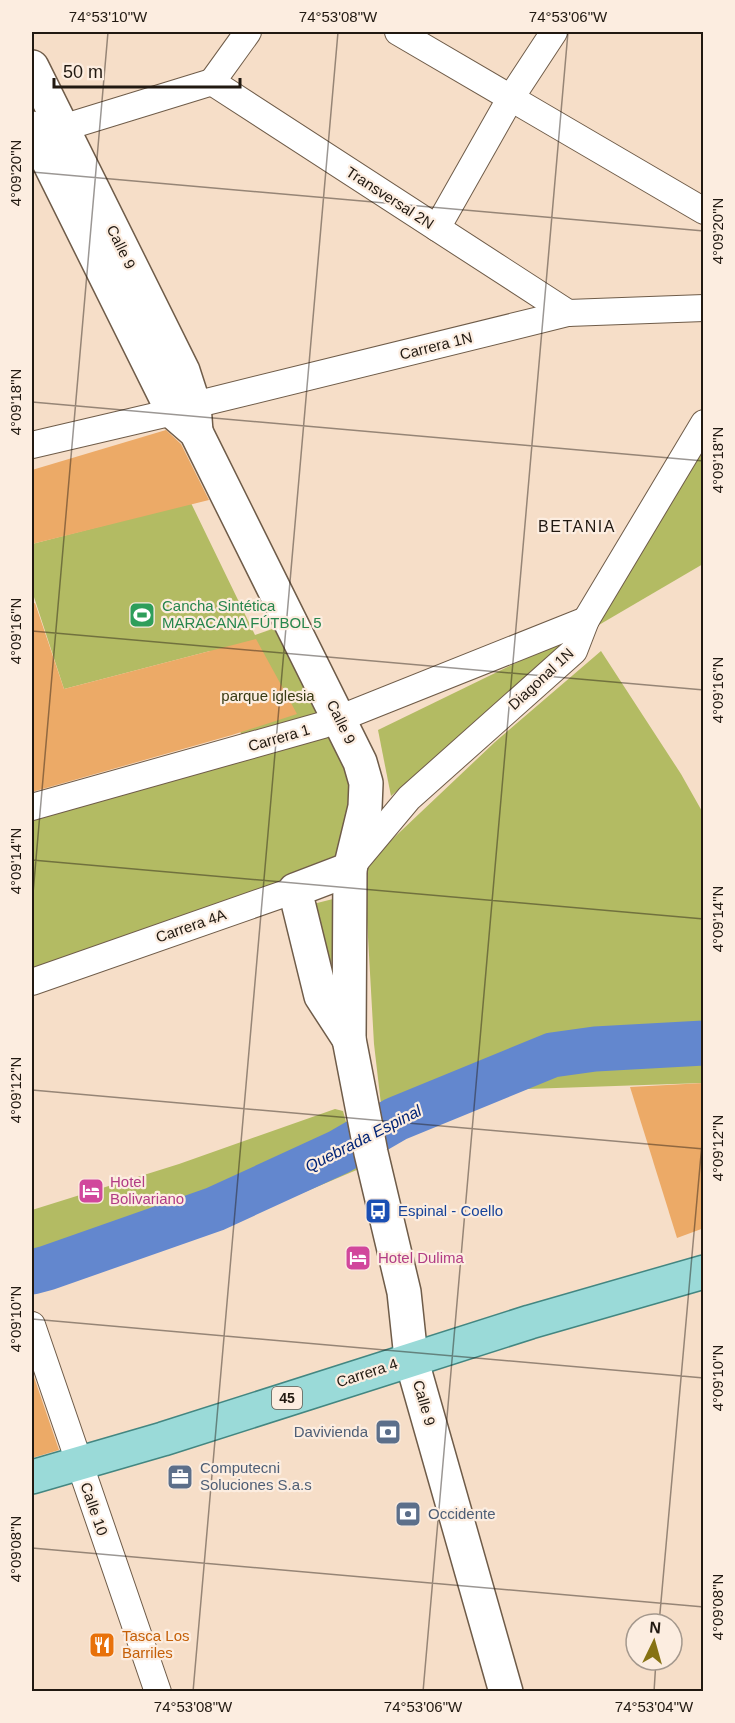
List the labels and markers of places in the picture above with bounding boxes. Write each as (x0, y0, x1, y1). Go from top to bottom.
place label: Cancha Sintética MARACANA FÚTBOL 5 (162, 597, 321, 631)
sports icon: Cancha Sintética MARACANA FÚTBOL 5 (127, 600, 157, 630)
place label: Hotel Bolivariano (110, 1173, 184, 1207)
hotel icon: Hotel Bolivariano (76, 1176, 106, 1206)
bus stop icon: Espinal - Coello (363, 1196, 393, 1226)
place label: Espinal - Coello (398, 1202, 503, 1219)
hotel icon: Hotel Dulima (343, 1243, 373, 1273)
place label: Hotel Dulima (378, 1249, 465, 1266)
bank icon: Davivienda (373, 1417, 403, 1447)
place label: Davivienda (294, 1423, 369, 1440)
place label: Computecni Soluciones S.a.s (200, 1459, 312, 1493)
office icon: Computecni Soluciones S.a.s (165, 1462, 195, 1492)
bank icon: Occidente (393, 1499, 423, 1529)
place label: Occidente (428, 1505, 496, 1522)
place label: Tasca Los Barriles (122, 1627, 190, 1661)
restaurant icon: Tasca Los Barriles (87, 1630, 117, 1660)

